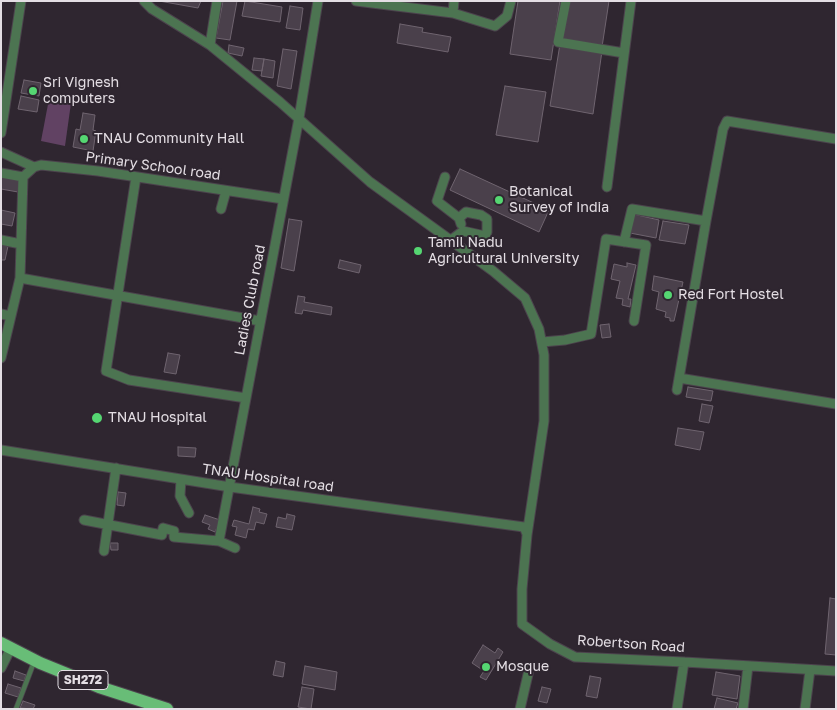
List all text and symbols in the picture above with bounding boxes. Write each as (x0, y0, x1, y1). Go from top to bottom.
place label: Sri Vignesh computers (43, 75, 119, 108)
marker: Sri Vignesh computers (27, 85, 39, 97)
place label: TNAU Community Hall (94, 131, 244, 147)
marker: TNAU Community Hall (78, 133, 90, 145)
street label: Primary School road (84, 148, 222, 184)
place label: Botanical Survey of India (509, 184, 609, 216)
marker: Botanical Survey of India (493, 194, 505, 206)
place label: Tamil Nadu Agricultural University (428, 235, 579, 268)
street label: Ladies Club road (231, 243, 269, 357)
marker: Tamil Nadu Agricultural University (412, 245, 424, 257)
place label: Red Fort Hostel (678, 287, 784, 303)
marker: Red Fort Hostel (662, 289, 674, 301)
place label: TNAU Hospital (108, 410, 207, 426)
marker: TNAU Hospital (90, 411, 104, 425)
street label: TNAU Hospital road (201, 460, 335, 496)
street label: Robertson Road (577, 632, 685, 656)
place label: Mosque (496, 659, 549, 675)
marker: Mosque (480, 661, 492, 673)
road number: SH272 (58, 670, 108, 690)

